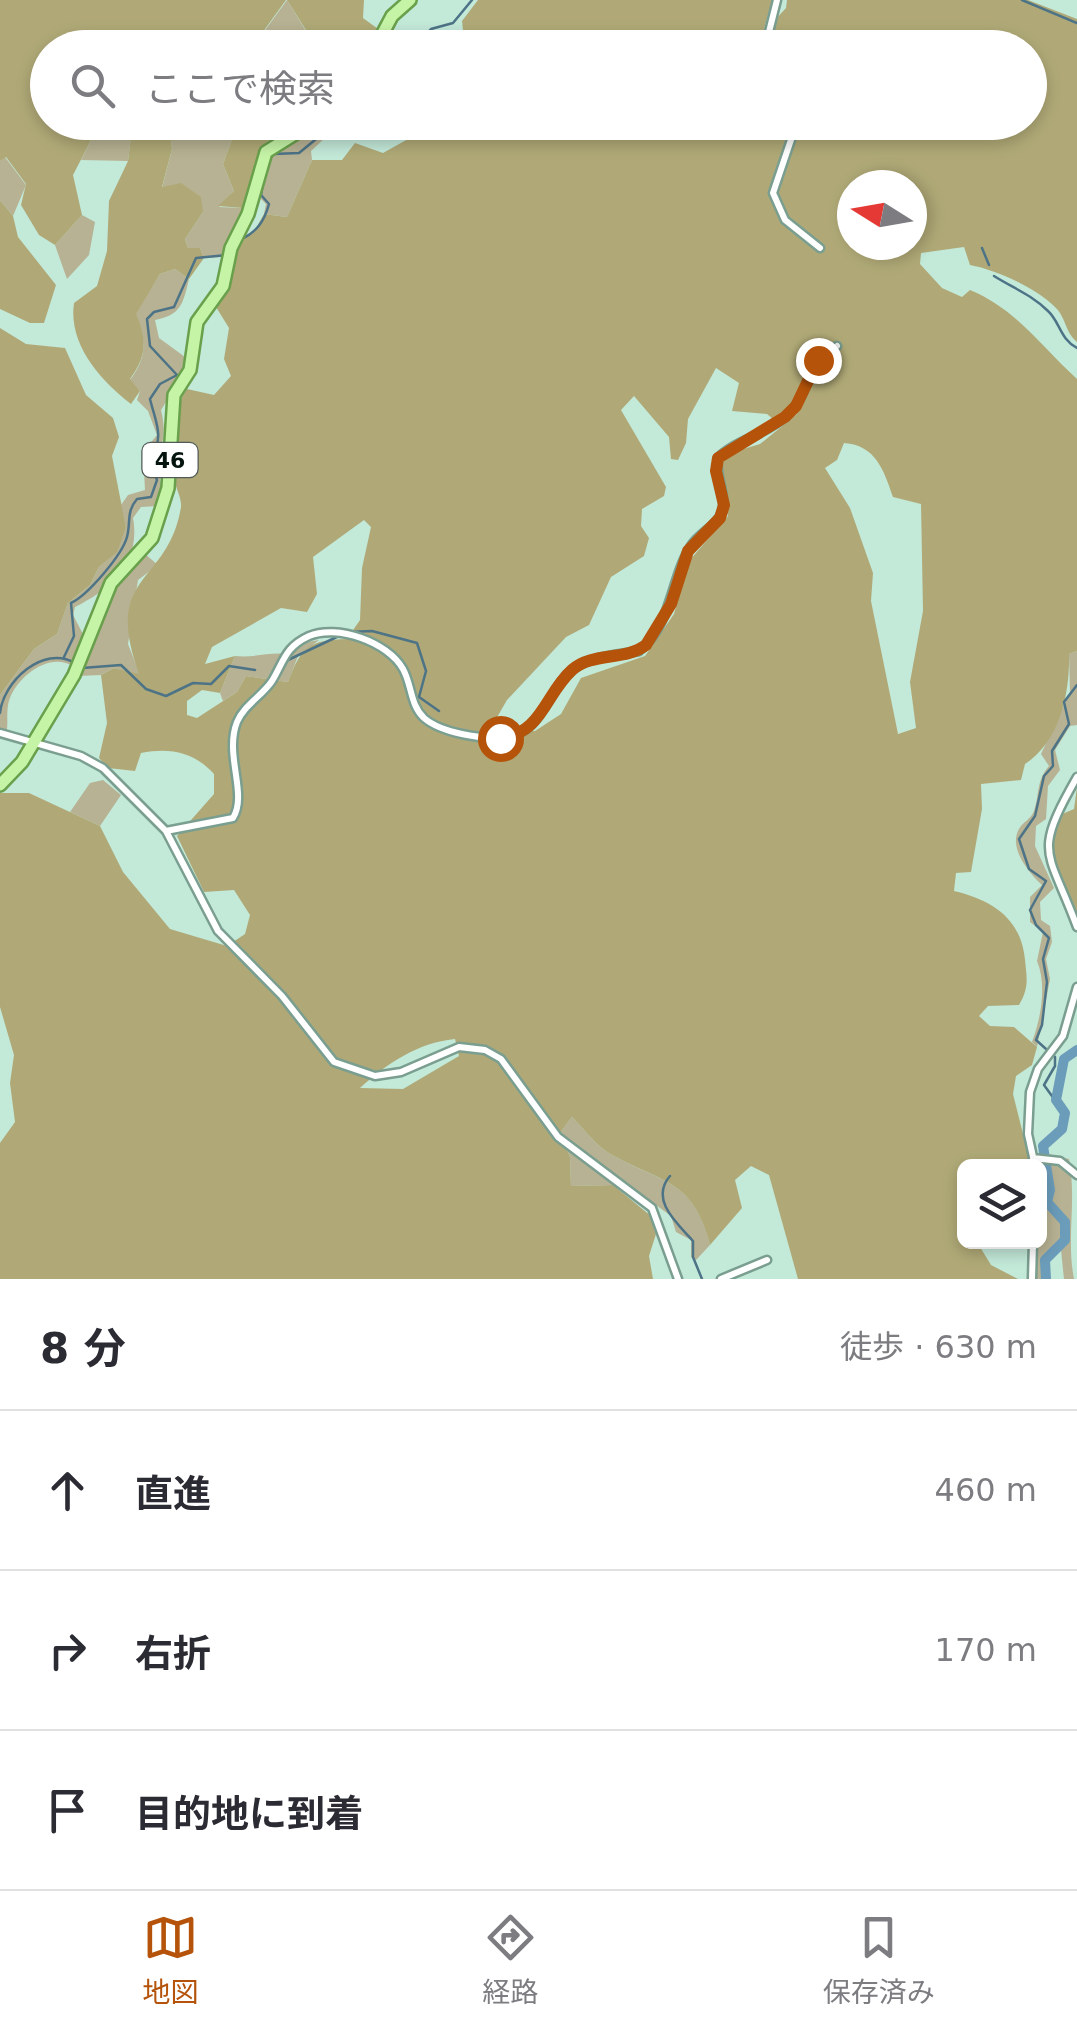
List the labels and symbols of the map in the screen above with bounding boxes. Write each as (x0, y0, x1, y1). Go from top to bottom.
north arrow (837, 170, 927, 260)
route end (796, 338, 842, 384)
road number: 46 (142, 443, 198, 477)
route start (478, 716, 524, 762)

